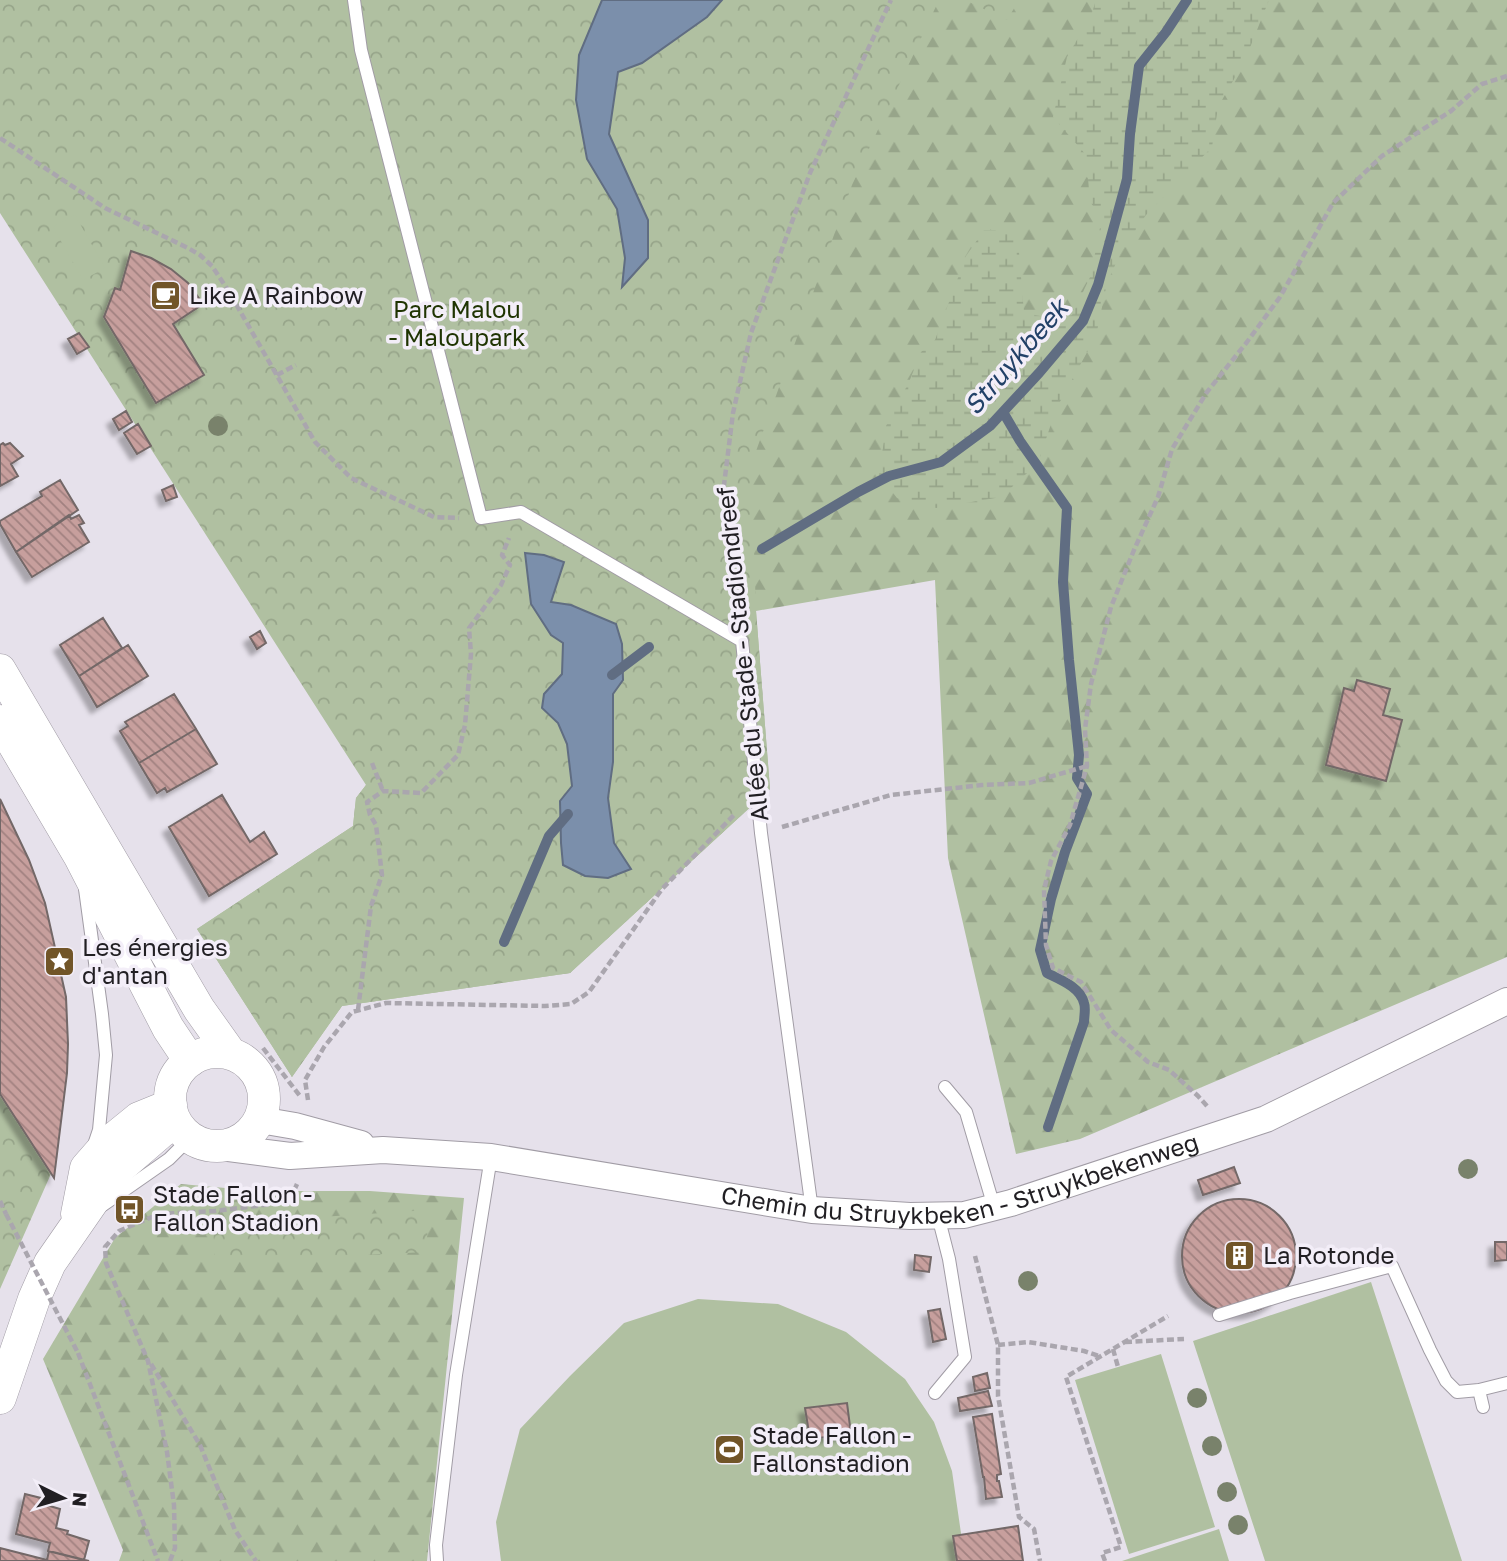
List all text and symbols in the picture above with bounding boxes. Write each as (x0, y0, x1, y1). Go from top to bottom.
cafe icon: Like A Rainbow (149, 279, 183, 313)
place label: Like A Rainbow (189, 280, 363, 309)
water label: Struykbeek (957, 291, 1076, 421)
park label: Parc Malou - Maloupark (389, 294, 525, 351)
street label: Allée du Stade - Stadiondreef (709, 485, 774, 823)
place label: Les énergies d'antan (82, 932, 228, 989)
place icon: Les énergies d'antan (42, 945, 76, 979)
street label: Chemin du Struykbeken - Struykbekenweg (719, 1126, 1202, 1229)
place label: Stade Fallon - Fallon Stadion (153, 1179, 319, 1236)
bus stop icon: Stade Fallon - Fallon Stadion (113, 1192, 147, 1226)
building icon: La Rotonde (1223, 1239, 1257, 1273)
place label: La Rotonde (1263, 1240, 1394, 1269)
place label: Stade Fallon - Fallonstadion (752, 1420, 911, 1477)
sports icon: Stade Fallon - Fallonstadion (712, 1433, 746, 1467)
north arrow (28, 1463, 98, 1533)
text: N (68, 1491, 93, 1508)

